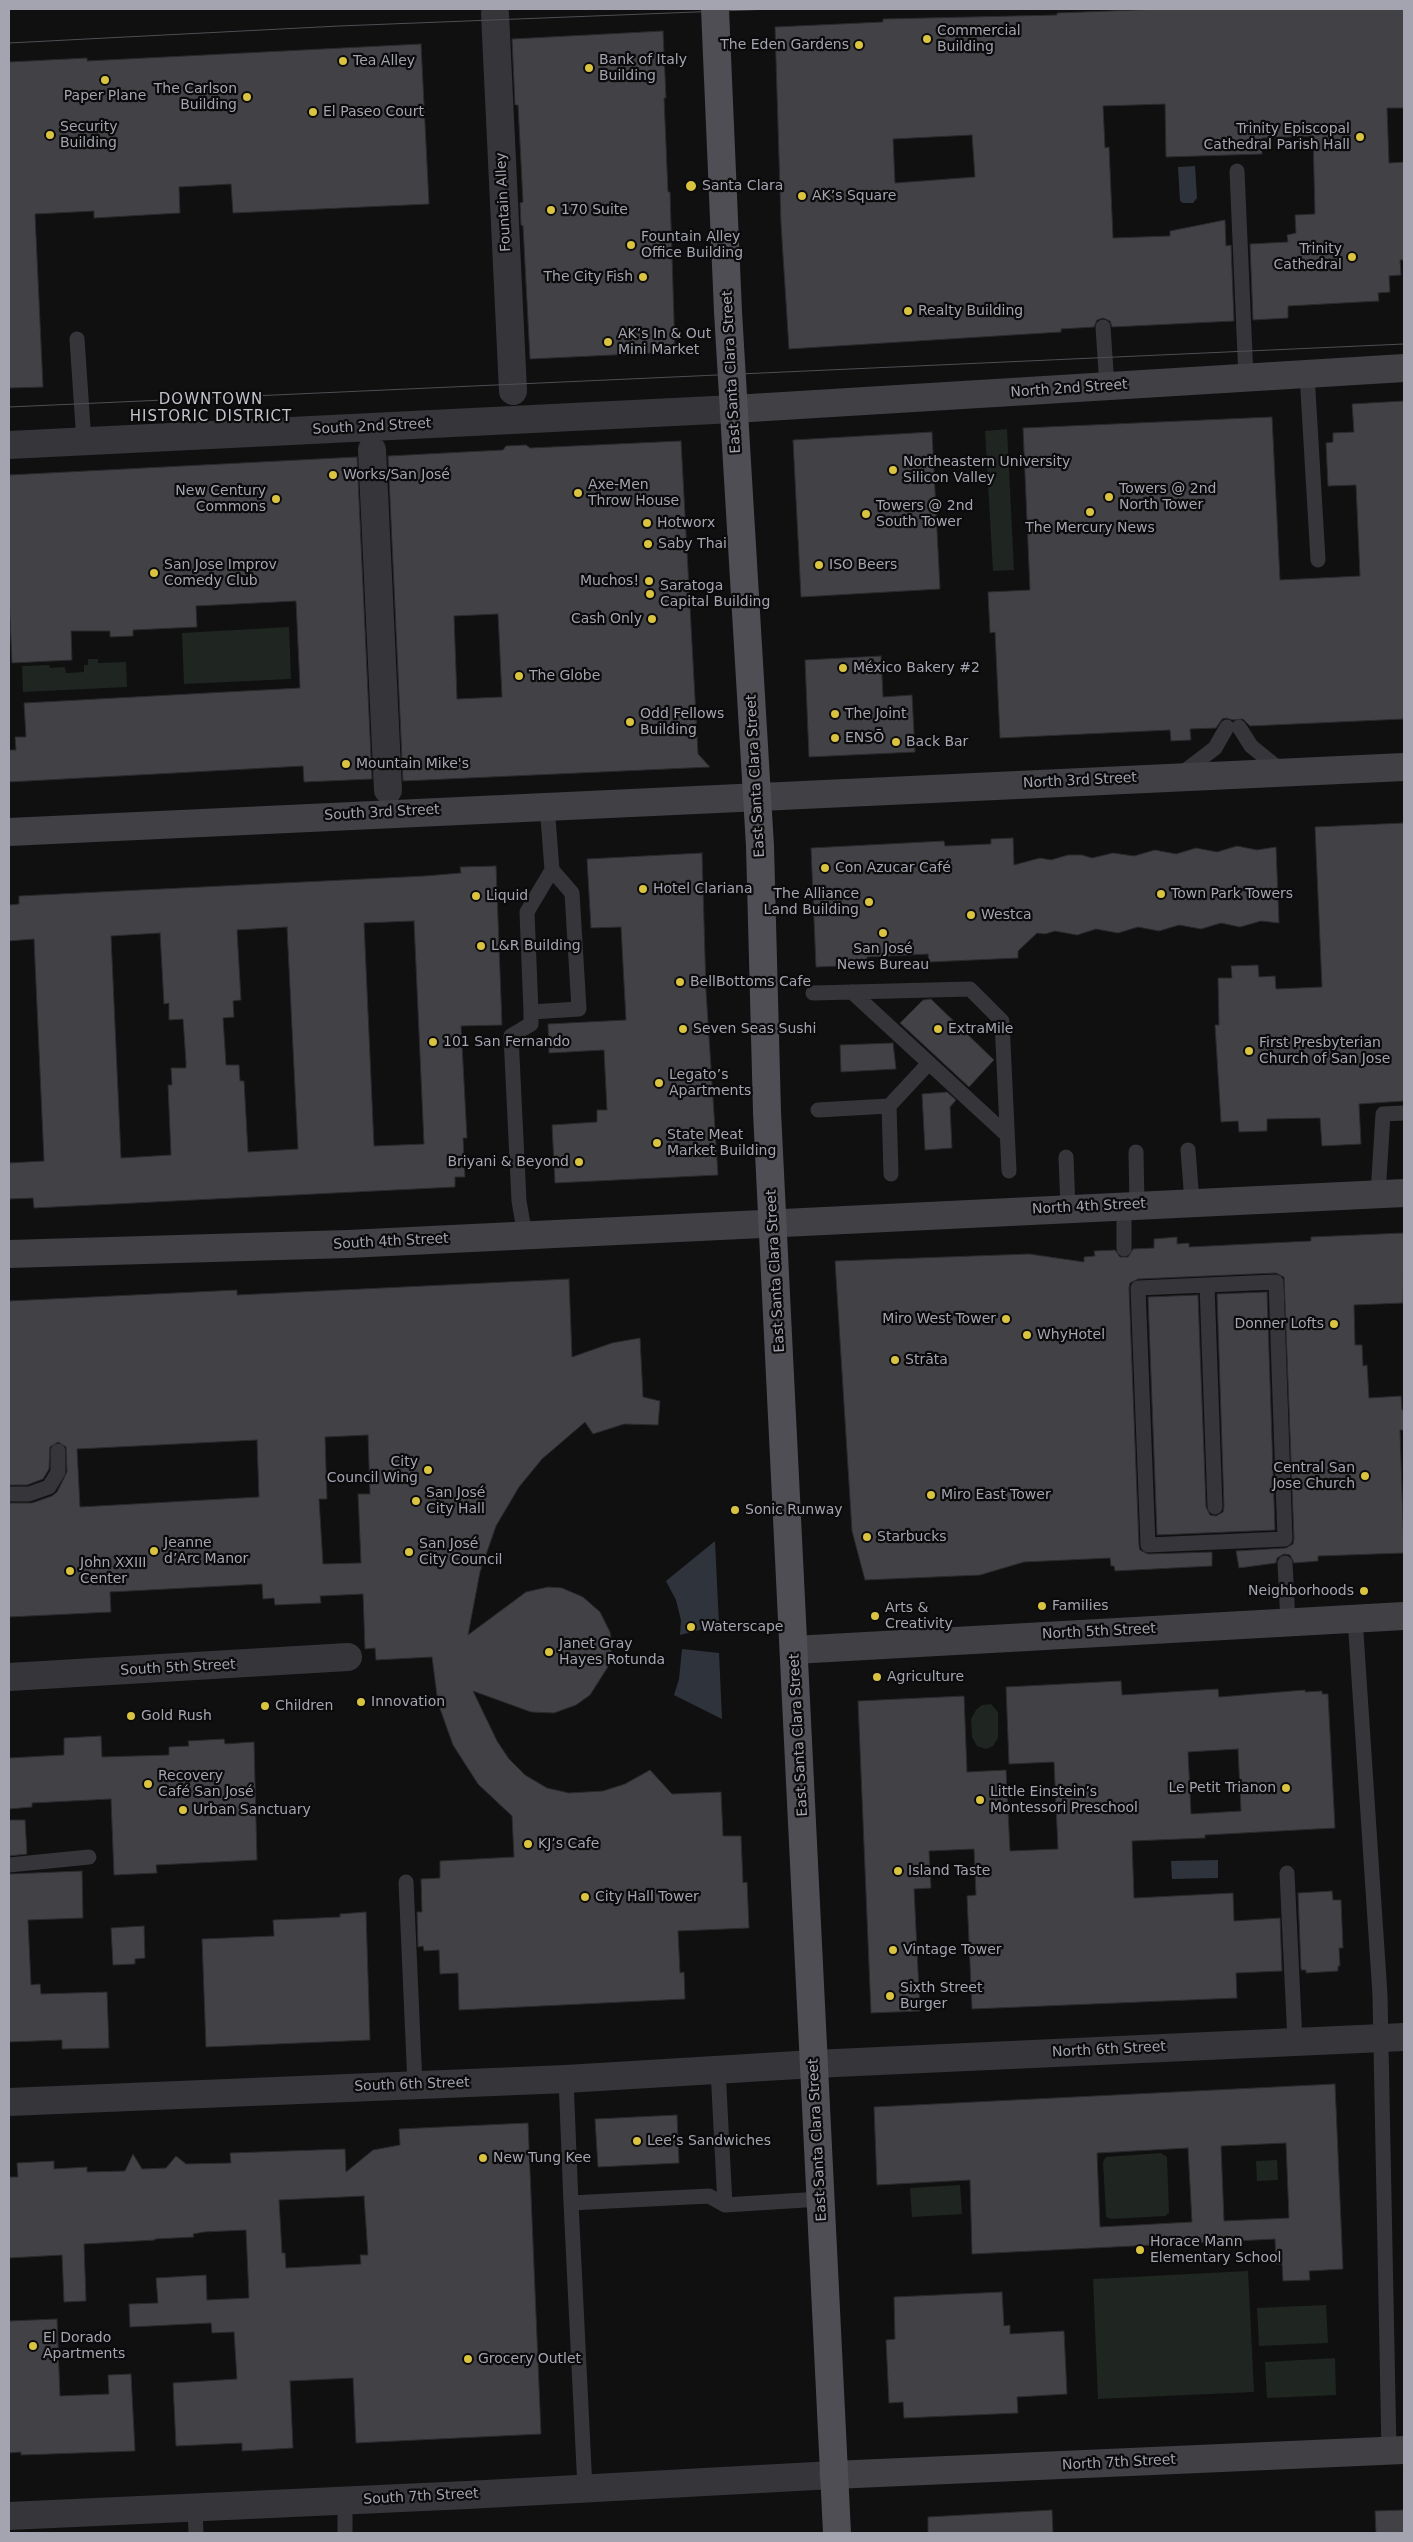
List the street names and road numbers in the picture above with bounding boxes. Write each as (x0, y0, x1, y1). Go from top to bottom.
street label: Fountain Alley (493, 152, 515, 252)
street label: East Santa Clara Street (719, 290, 745, 454)
street label: North 2nd Street (1010, 377, 1128, 401)
street label: South 2nd Street (312, 416, 432, 438)
street label: East Santa Clara Street (743, 694, 769, 858)
street label: North 3rd Street (1023, 770, 1137, 792)
street label: South 3rd Street (324, 802, 440, 824)
street label: East Santa Clara Street (763, 1189, 789, 1353)
street label: North 4th Street (1032, 1196, 1146, 1218)
street label: South 4th Street (333, 1231, 449, 1253)
street label: North 5th Street (1042, 1621, 1156, 1643)
street label: East Santa Clara Street (786, 1653, 812, 1817)
street label: South 5th Street (120, 1657, 236, 1679)
street label: North 6th Street (1052, 2039, 1166, 2061)
street label: East Santa Clara Street (805, 2058, 831, 2222)
street label: South 6th Street (354, 2075, 470, 2095)
street label: North 7th Street (1062, 2452, 1176, 2474)
street label: South 7th Street (363, 2486, 479, 2508)

